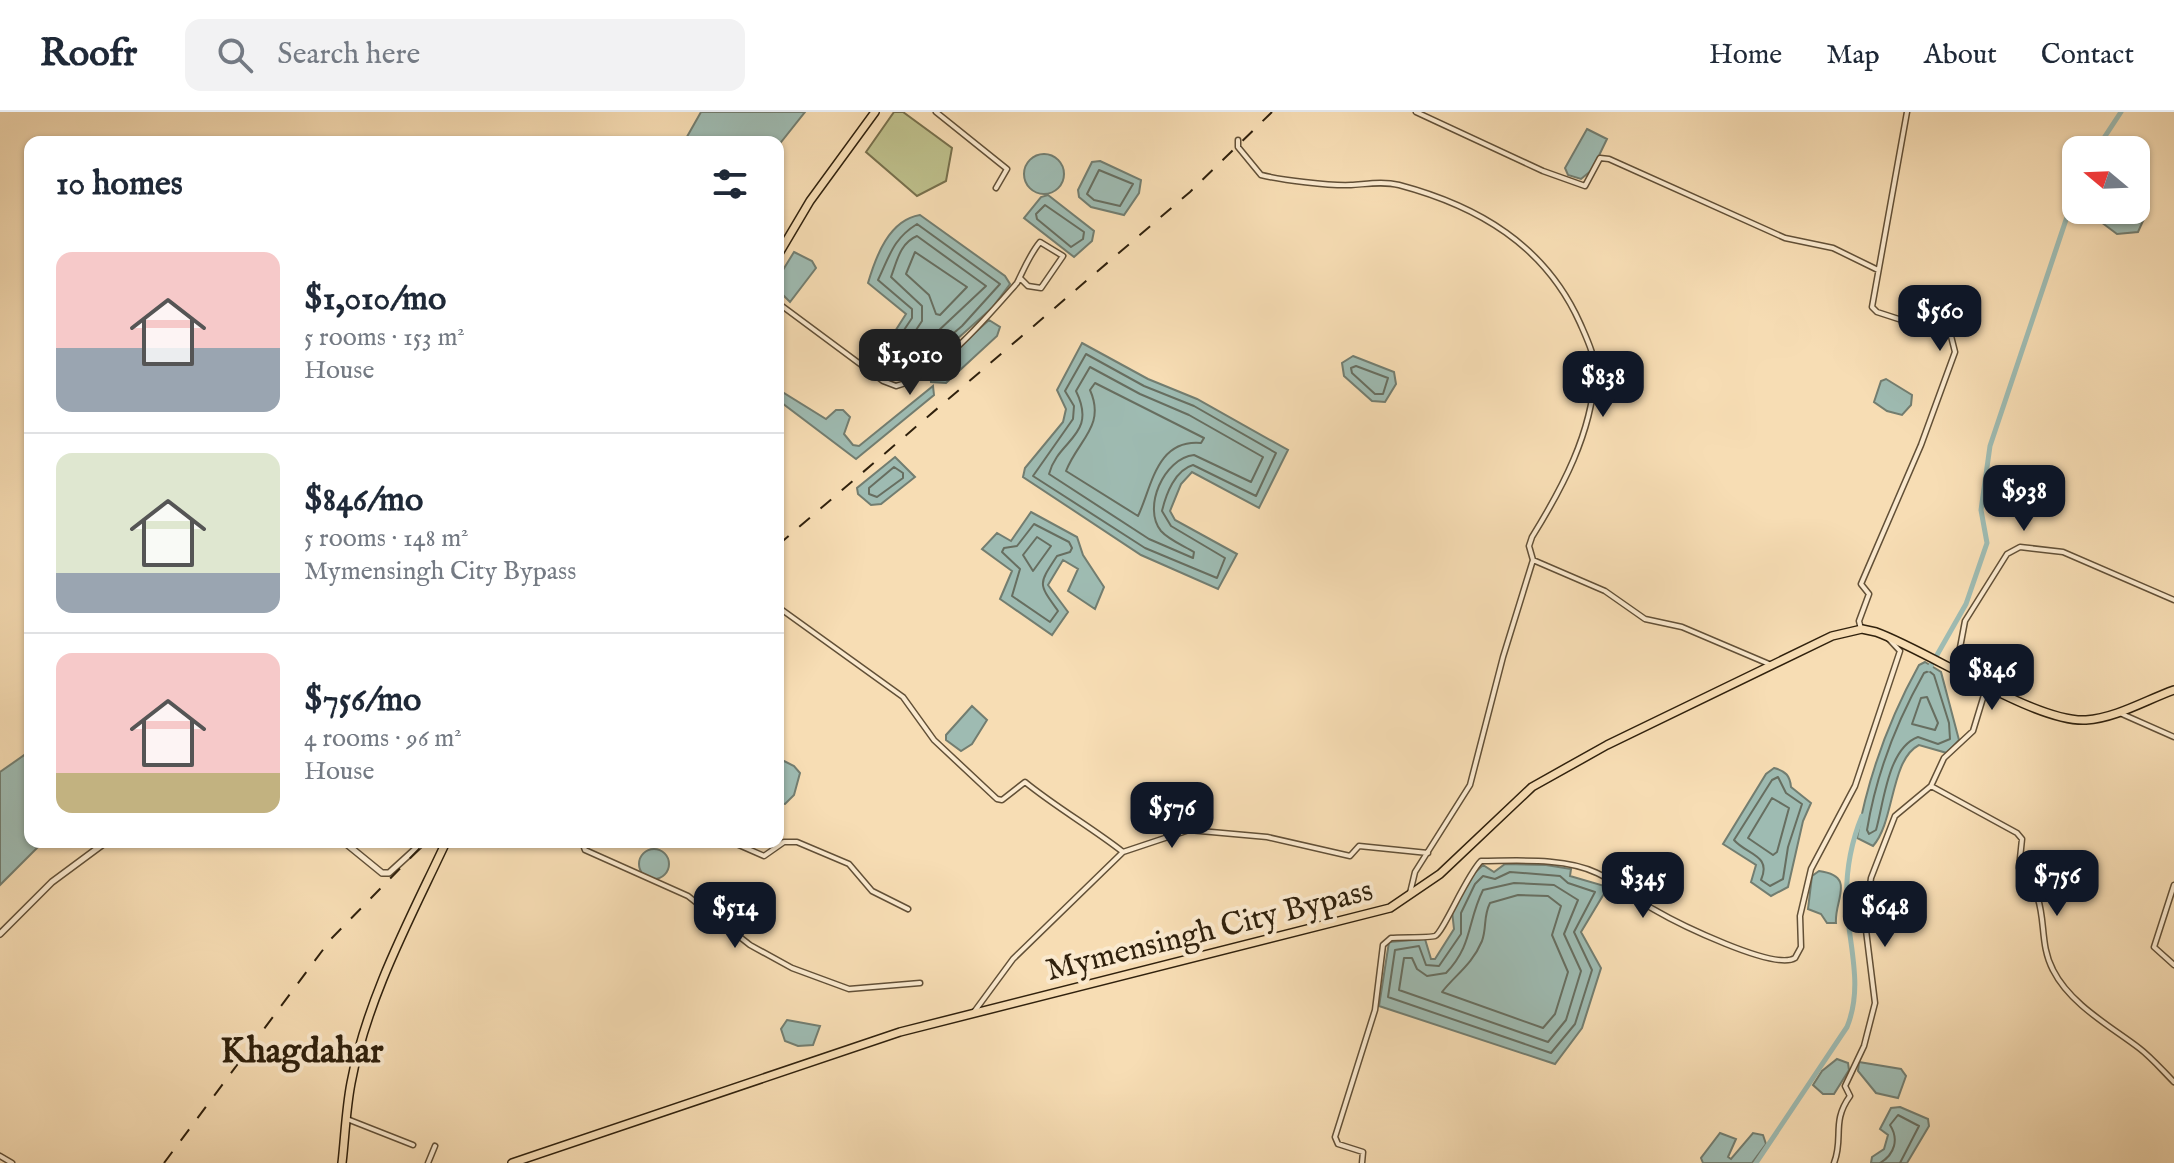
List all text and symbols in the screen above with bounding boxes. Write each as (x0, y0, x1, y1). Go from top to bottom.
search box (185, 19, 745, 91)
text: Roofr (40, 31, 137, 79)
icon: search (213, 33, 257, 77)
text: Search here (277, 36, 420, 74)
text: Home (1709, 38, 1782, 73)
text: Map (1826, 38, 1880, 73)
text: About (1924, 38, 1997, 73)
text: Contact (2041, 38, 2134, 73)
north arrow (2062, 136, 2150, 224)
map controls (2062, 136, 2150, 224)
icon: filters (708, 162, 752, 206)
text: 10 homes (56, 163, 183, 206)
text: $1,010/mo (304, 278, 446, 321)
icon: home (120, 284, 216, 380)
pin: $560 (1893, 285, 1987, 353)
text: $560 (1916, 294, 1964, 327)
text: 5 rooms · 153 m² (304, 321, 465, 354)
pin: $1,010 (845, 329, 975, 397)
text: $1,010 (877, 338, 943, 371)
pin: $838 (1556, 351, 1650, 419)
text: House (304, 354, 374, 387)
text: $838 (1581, 360, 1625, 393)
pin: $938 (1977, 465, 2071, 533)
text: $938 (2001, 474, 2047, 507)
text: $846/mo (304, 479, 423, 522)
icon: home (120, 485, 216, 581)
text: 5 rooms · 148 m² (304, 522, 469, 555)
text: Mymensingh City Bypass (304, 555, 576, 588)
pin: $846 (1945, 644, 2039, 712)
text: $846 (1968, 653, 2016, 686)
text: $756/mo (304, 679, 421, 722)
icon: home (120, 685, 216, 781)
text: 4 rooms · 96 m² (304, 722, 462, 755)
text: House (304, 755, 374, 788)
pin: $576 (1125, 782, 1219, 850)
text: $576 (1149, 791, 1195, 824)
pin: $756 (2010, 850, 2104, 918)
pin: $345 (1596, 852, 1690, 920)
text: $756 (2034, 859, 2080, 892)
text: $345 (1620, 861, 1666, 894)
street label: Mymensingh City Bypass (1042, 871, 1377, 992)
pin: $648 (1838, 881, 1932, 949)
pin: $514 (688, 882, 782, 950)
text: $648 (1861, 890, 1909, 923)
text: $514 (712, 891, 758, 924)
district label: Khagdahar (221, 1029, 384, 1075)

